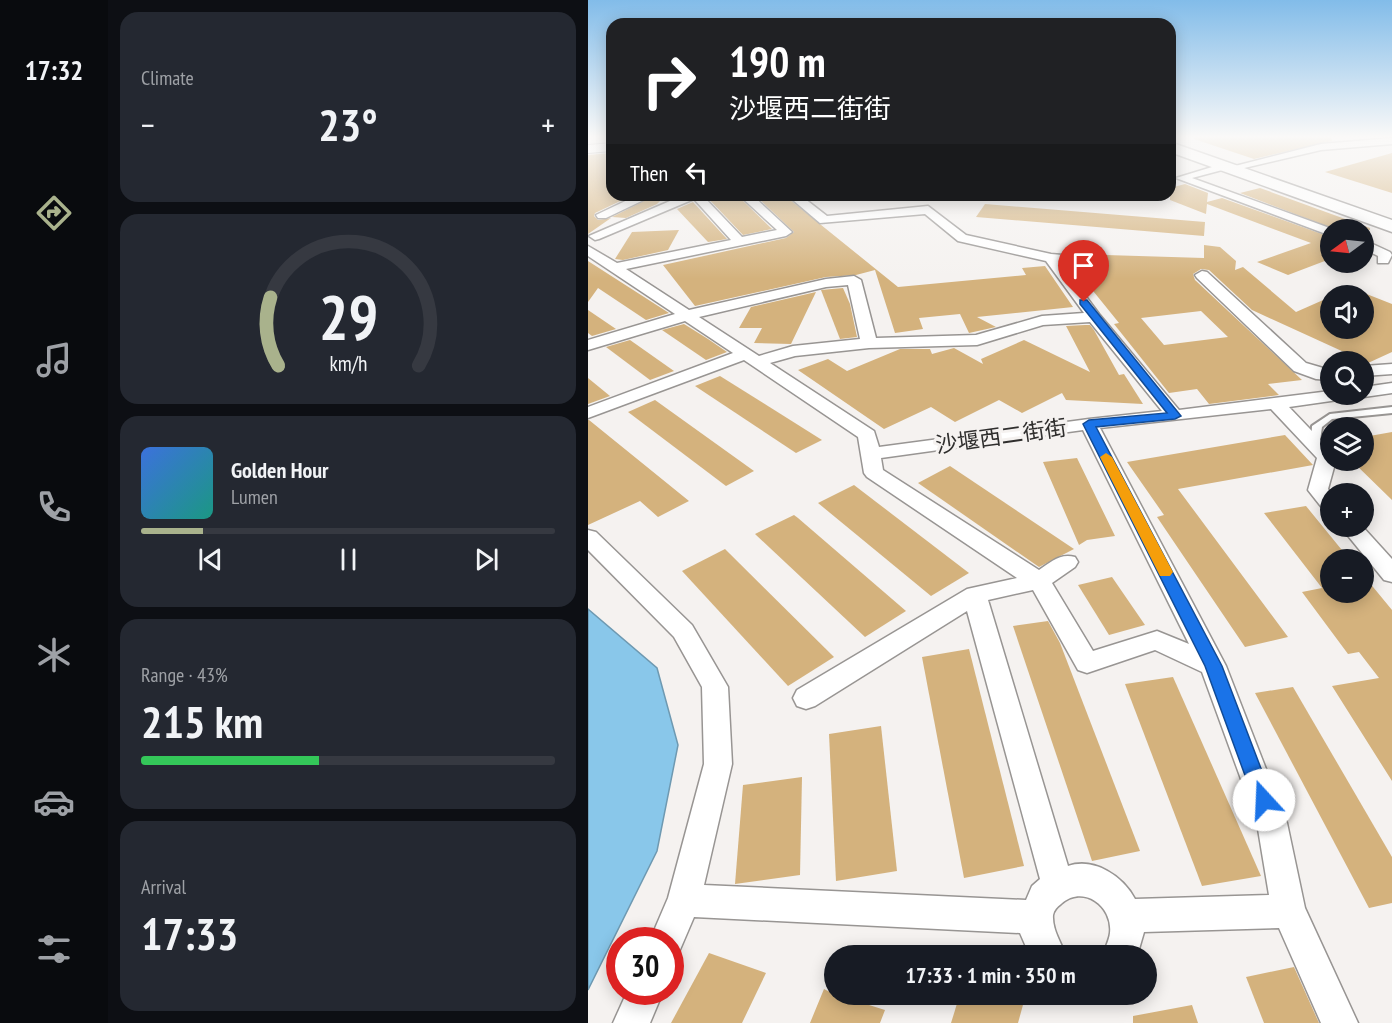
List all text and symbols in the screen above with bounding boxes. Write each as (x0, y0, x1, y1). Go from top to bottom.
text: 190 m (729, 34, 826, 89)
icon: right (630, 42, 708, 120)
text: 17:32 (25, 53, 83, 87)
text: Climate (141, 65, 194, 91)
text: 沙堰西二街街 (729, 91, 891, 125)
text: 23° (318, 95, 378, 153)
text: − (141, 103, 155, 146)
text: + (541, 103, 555, 146)
icon: left (680, 156, 713, 189)
text: Then (630, 159, 668, 187)
icon: directions (33, 192, 75, 234)
north arrow (1320, 219, 1374, 273)
map controls (1320, 219, 1374, 603)
pin (1058, 240, 1109, 302)
icon: arrive (1067, 249, 1100, 282)
text: 29 (318, 276, 378, 357)
button: sound (1320, 285, 1374, 339)
icon: music (33, 339, 75, 381)
text: km/h (329, 350, 367, 378)
button: search (1320, 351, 1374, 405)
street label: 沙堰西二街街 (934, 413, 1068, 459)
button: layers (1320, 417, 1374, 471)
text: Golden Hour (231, 456, 329, 484)
button: + (1320, 483, 1374, 537)
text: Lumen (231, 484, 278, 510)
icon: phone (33, 486, 75, 528)
icon: previous (194, 543, 227, 576)
icon: pause (332, 543, 365, 576)
icon: next (470, 543, 503, 576)
button: − (1320, 549, 1374, 603)
icon: climate (33, 634, 75, 676)
text: Range · 43% (141, 662, 228, 688)
text: 215 km (141, 692, 263, 750)
position arrow (1232, 768, 1296, 832)
icon: car (33, 781, 75, 823)
text: Arrival (141, 874, 186, 900)
text: 17:33 (141, 904, 238, 962)
speed limit sign: 30 (606, 927, 684, 1005)
icon: filters (33, 928, 75, 970)
text: 17:33 · 1 min · 350 m (905, 961, 1076, 989)

